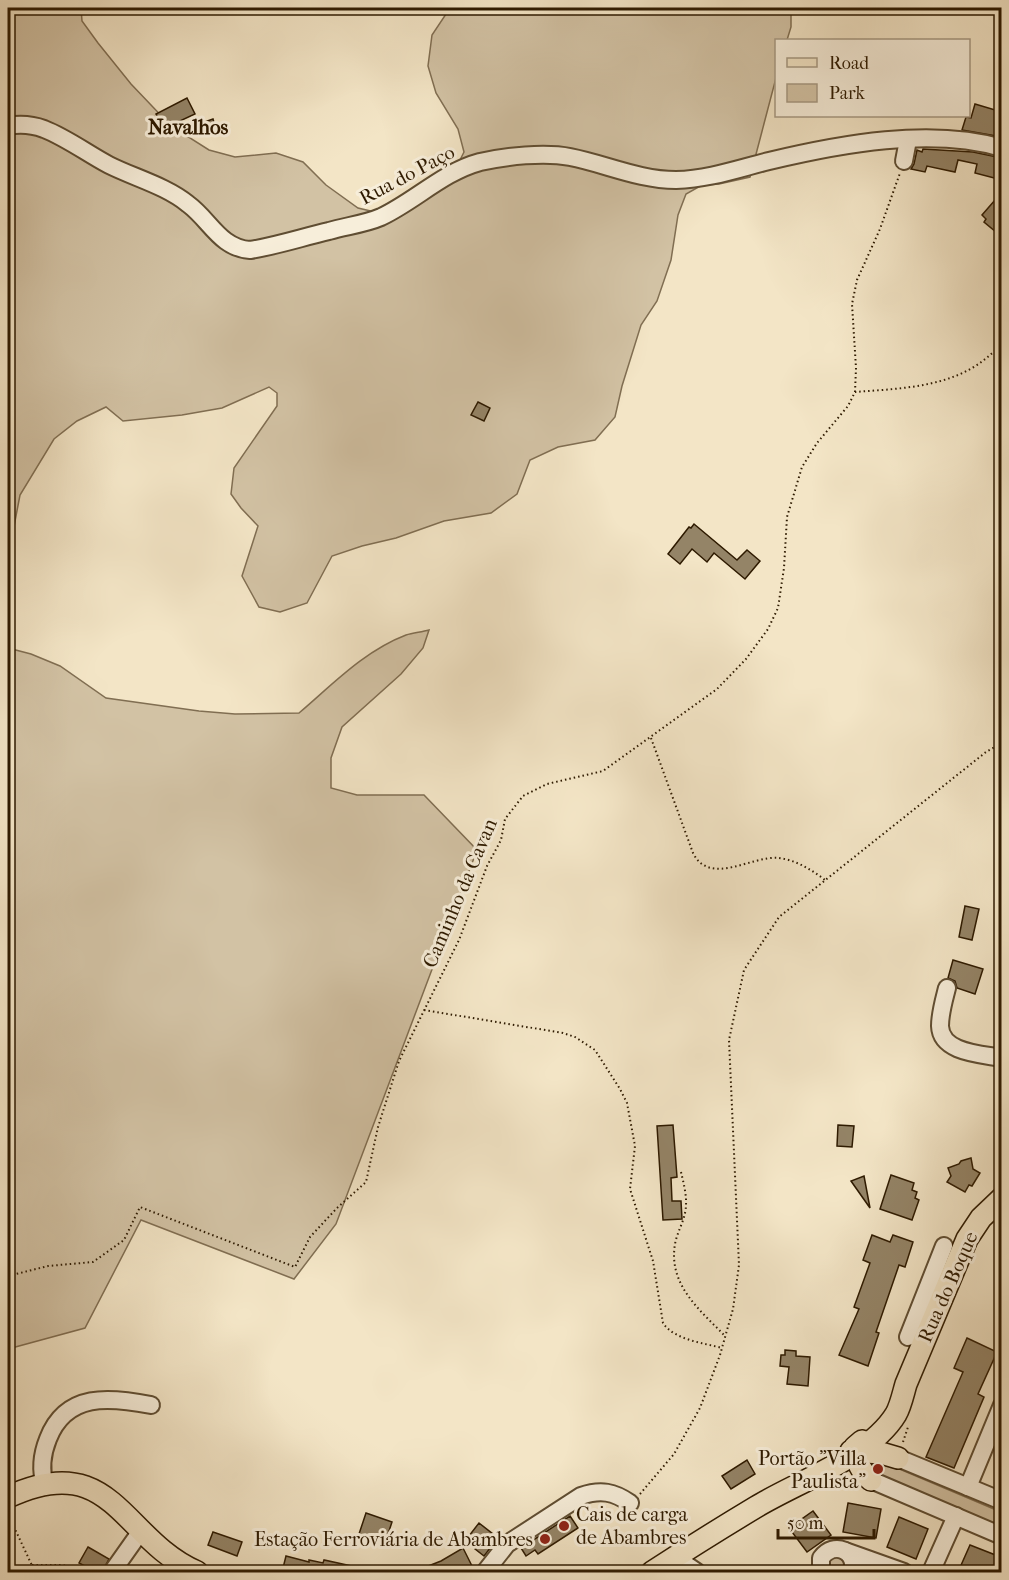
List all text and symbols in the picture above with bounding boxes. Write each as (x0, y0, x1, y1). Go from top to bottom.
legend (775, 39, 970, 117)
text: Road (829, 53, 869, 74)
text: Park (829, 83, 866, 104)
district label: Navalhos (148, 115, 229, 139)
street label: Rua do Paço (355, 140, 459, 210)
street label: Caminho da Cavan (418, 815, 502, 971)
street label: Rua do Boque (913, 1228, 983, 1346)
place label: Portão "Villa Paulista" (758, 1447, 867, 1493)
marker: Portão "Villa Paulista" (871, 1462, 885, 1476)
scale bar (778, 1502, 874, 1540)
place label: Cais de carga de Abambres (576, 1503, 689, 1549)
text: 50 m (787, 1513, 824, 1534)
marker: Cais de carga de Abambres (557, 1519, 571, 1533)
place label: Estação Ferroviária de Abambres (254, 1528, 533, 1551)
marker: Estação Ferroviária de Abambres (538, 1532, 552, 1546)

